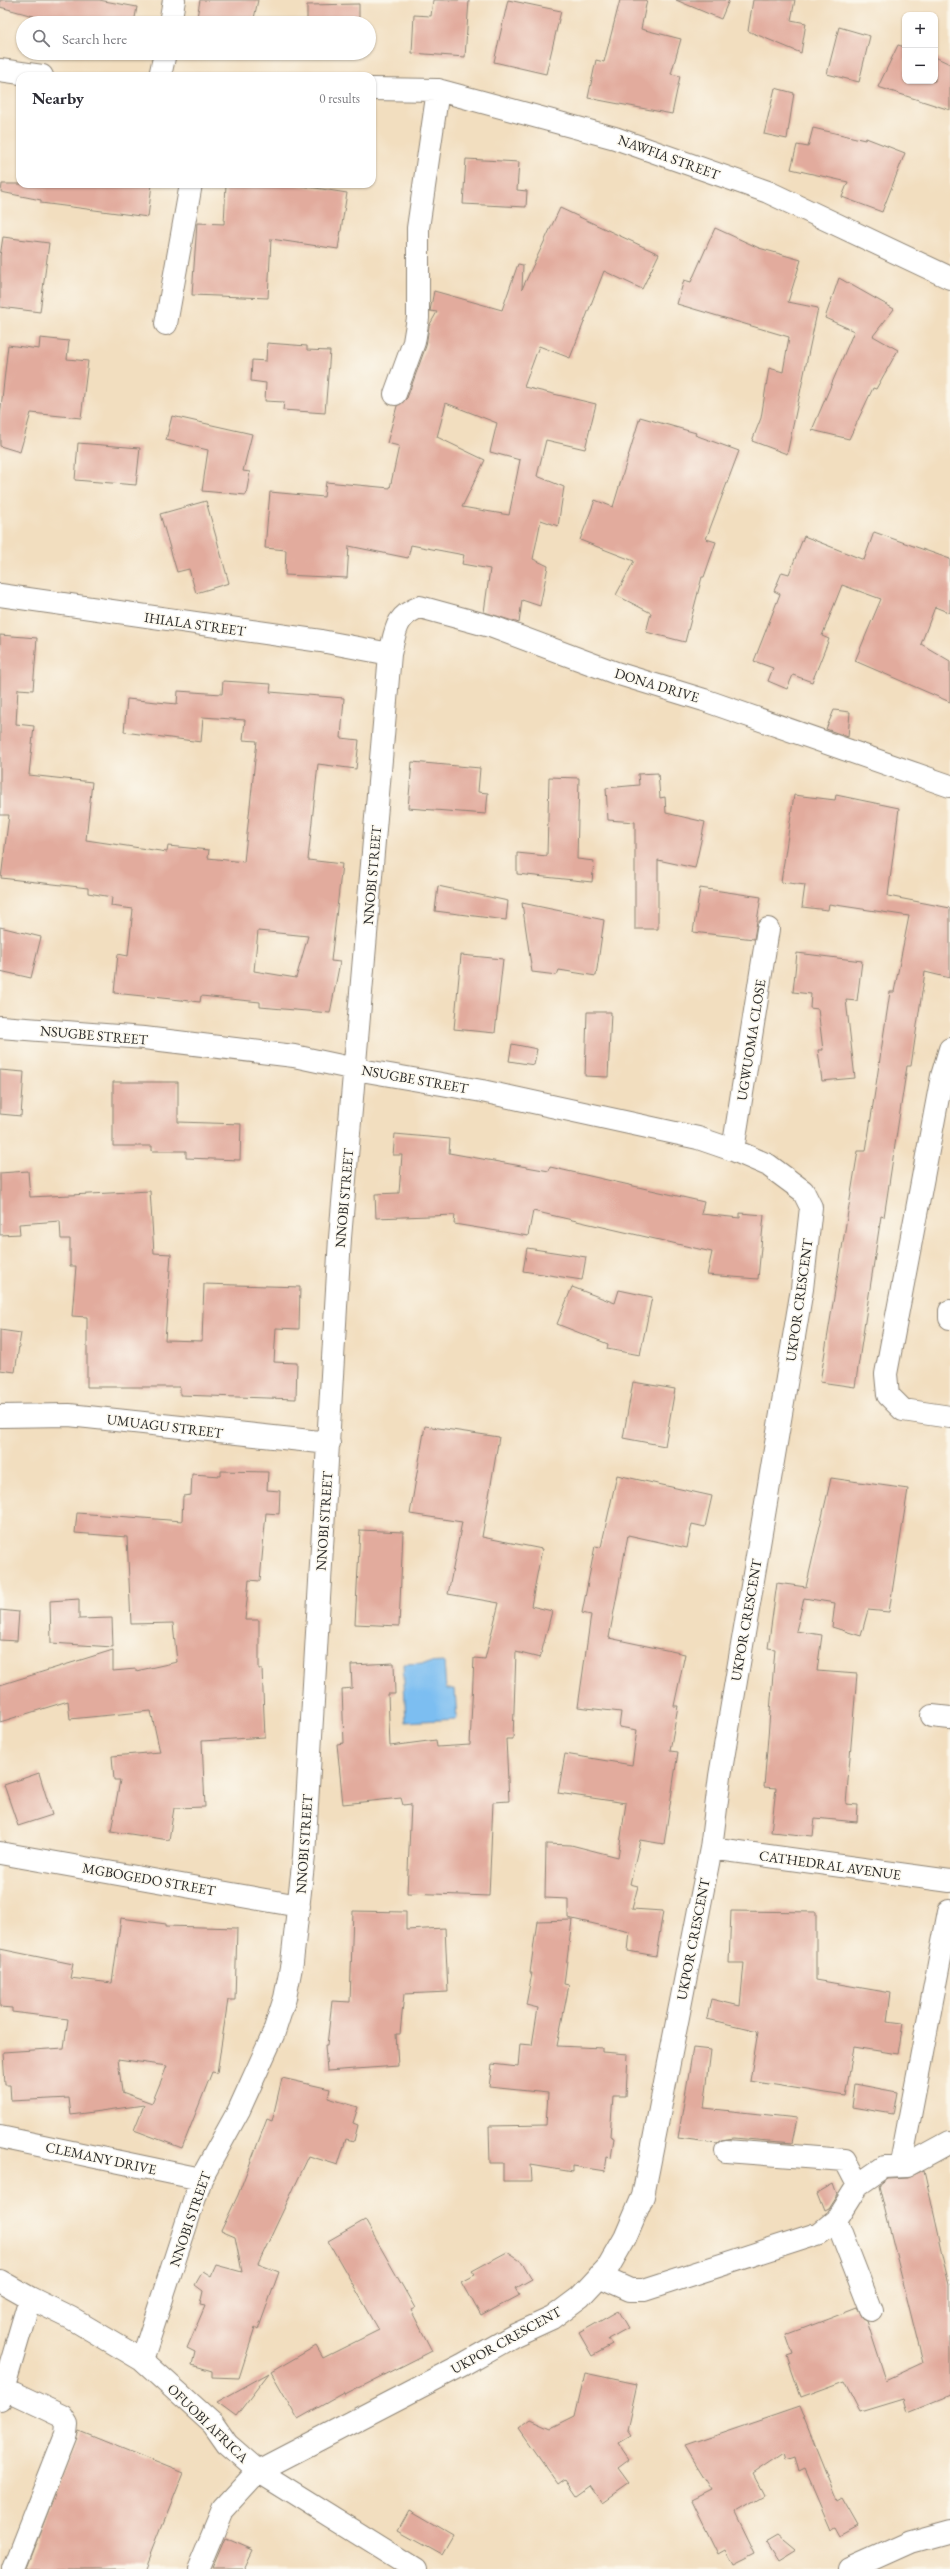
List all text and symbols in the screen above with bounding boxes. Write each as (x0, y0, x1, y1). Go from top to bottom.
map controls (902, 12, 938, 84)
button: + (902, 12, 938, 48)
search box (16, 16, 376, 60)
icon: search (30, 27, 52, 49)
text: Search here (62, 29, 127, 48)
button: − (902, 48, 938, 84)
text: Nearby (32, 87, 84, 109)
text: 0 results (319, 90, 360, 107)
street label: NAWFIA STREET (616, 130, 723, 184)
street label: IHIALA STREET (143, 608, 247, 640)
street label: DONA DRIVE (613, 664, 702, 706)
street label: NNOBI STREET (359, 824, 385, 925)
street label: UGWUOMA CLOSE (733, 978, 770, 1102)
street label: NSUGBE STREET (39, 1021, 149, 1049)
street label: NSUGBE STREET (360, 1061, 470, 1097)
street label: NNOBI STREET (331, 1147, 357, 1248)
street label: UKPOR CRESCENT (781, 1237, 817, 1363)
street label: UMUAGU STREET (106, 1410, 225, 1442)
street label: NNOBI STREET (312, 1470, 336, 1571)
street label: UKPOR CRESCENT (726, 1557, 766, 1682)
street label: NNOBI STREET (292, 1793, 316, 1894)
street label: CATHEDRAL AVENUE (758, 1846, 902, 1884)
street label: MGBOGEDO STREET (81, 1858, 218, 1900)
street label: UKPOR CRESCENT (672, 1876, 714, 2001)
street label: CLEMANY DRIVE (44, 2137, 158, 2179)
street label: NNOBI STREET (165, 2168, 215, 2269)
street label: UKPOR CRESCENT (448, 2302, 565, 2378)
street label: OFUOBI AFRICA (164, 2380, 253, 2466)

